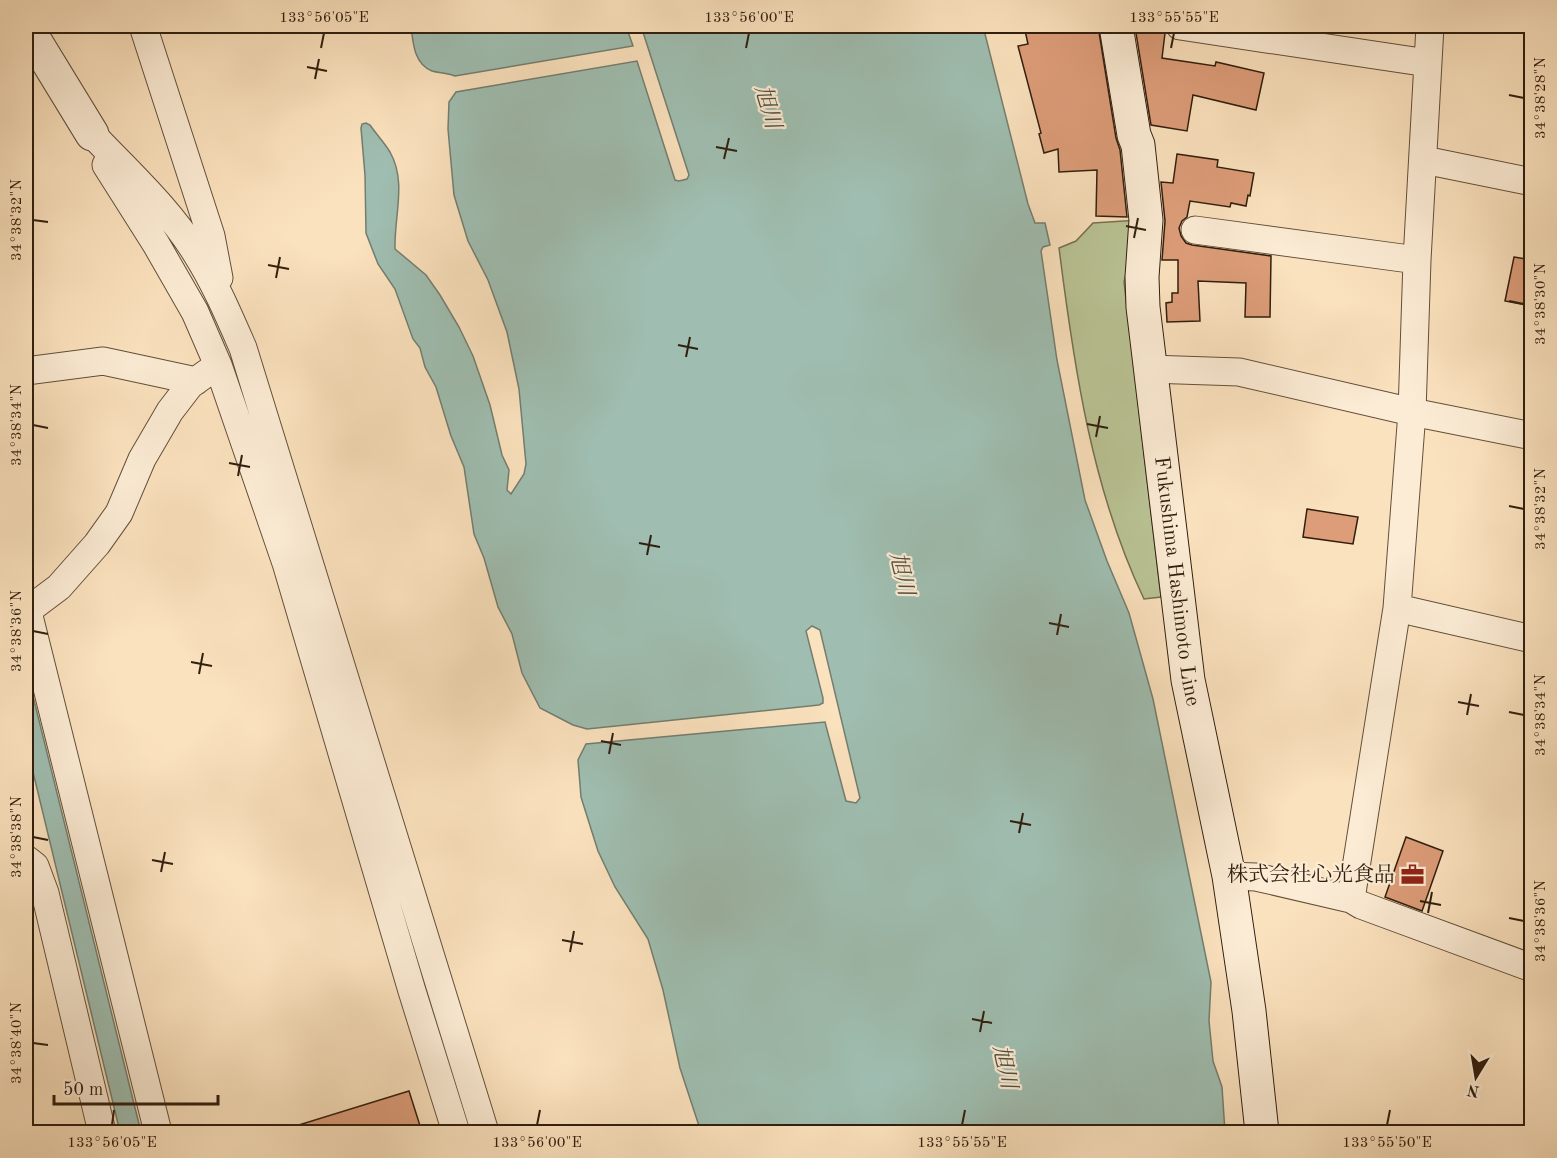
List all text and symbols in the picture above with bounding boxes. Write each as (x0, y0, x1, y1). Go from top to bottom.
text: 133°56'05"E (279, 11, 369, 26)
text: 133°56'00"E (704, 11, 794, 26)
text: 133°55'55"E (1129, 11, 1219, 26)
text: 34°38'28"N (1534, 57, 1549, 139)
water label: 旭川 (750, 82, 786, 133)
text: 34°38'32"N (10, 179, 25, 261)
text: 34°38'30"N (1534, 263, 1549, 345)
text: 34°38'34"N (10, 384, 25, 466)
street label: Fukushima Hashimoto Line (1151, 455, 1204, 708)
text: 34°38'32"N (1534, 468, 1549, 550)
water label: 旭川 (885, 550, 919, 600)
text: 34°38'36"N (10, 590, 25, 672)
text: 34°38'34"N (1534, 674, 1549, 756)
text: 34°38'38"N (10, 796, 25, 878)
office icon: 株式会社心光食品 (1400, 862, 1426, 888)
place label: 株式会社心光食品 (1227, 863, 1395, 886)
text: 34°38'36"N (1534, 880, 1549, 962)
text: 34°38'40"N (10, 1002, 25, 1084)
water label: 旭川 (989, 1043, 1022, 1093)
north arrow (1446, 1047, 1506, 1107)
scale bar (54, 1068, 218, 1106)
text: 50 m (63, 1081, 103, 1099)
text: N (1465, 1081, 1481, 1099)
text: 133°56'05"E (67, 1136, 157, 1151)
text: 133°56'00"E (492, 1136, 582, 1151)
text: 133°55'55"E (917, 1136, 1007, 1151)
text: 133°55'50"E (1342, 1136, 1432, 1151)

